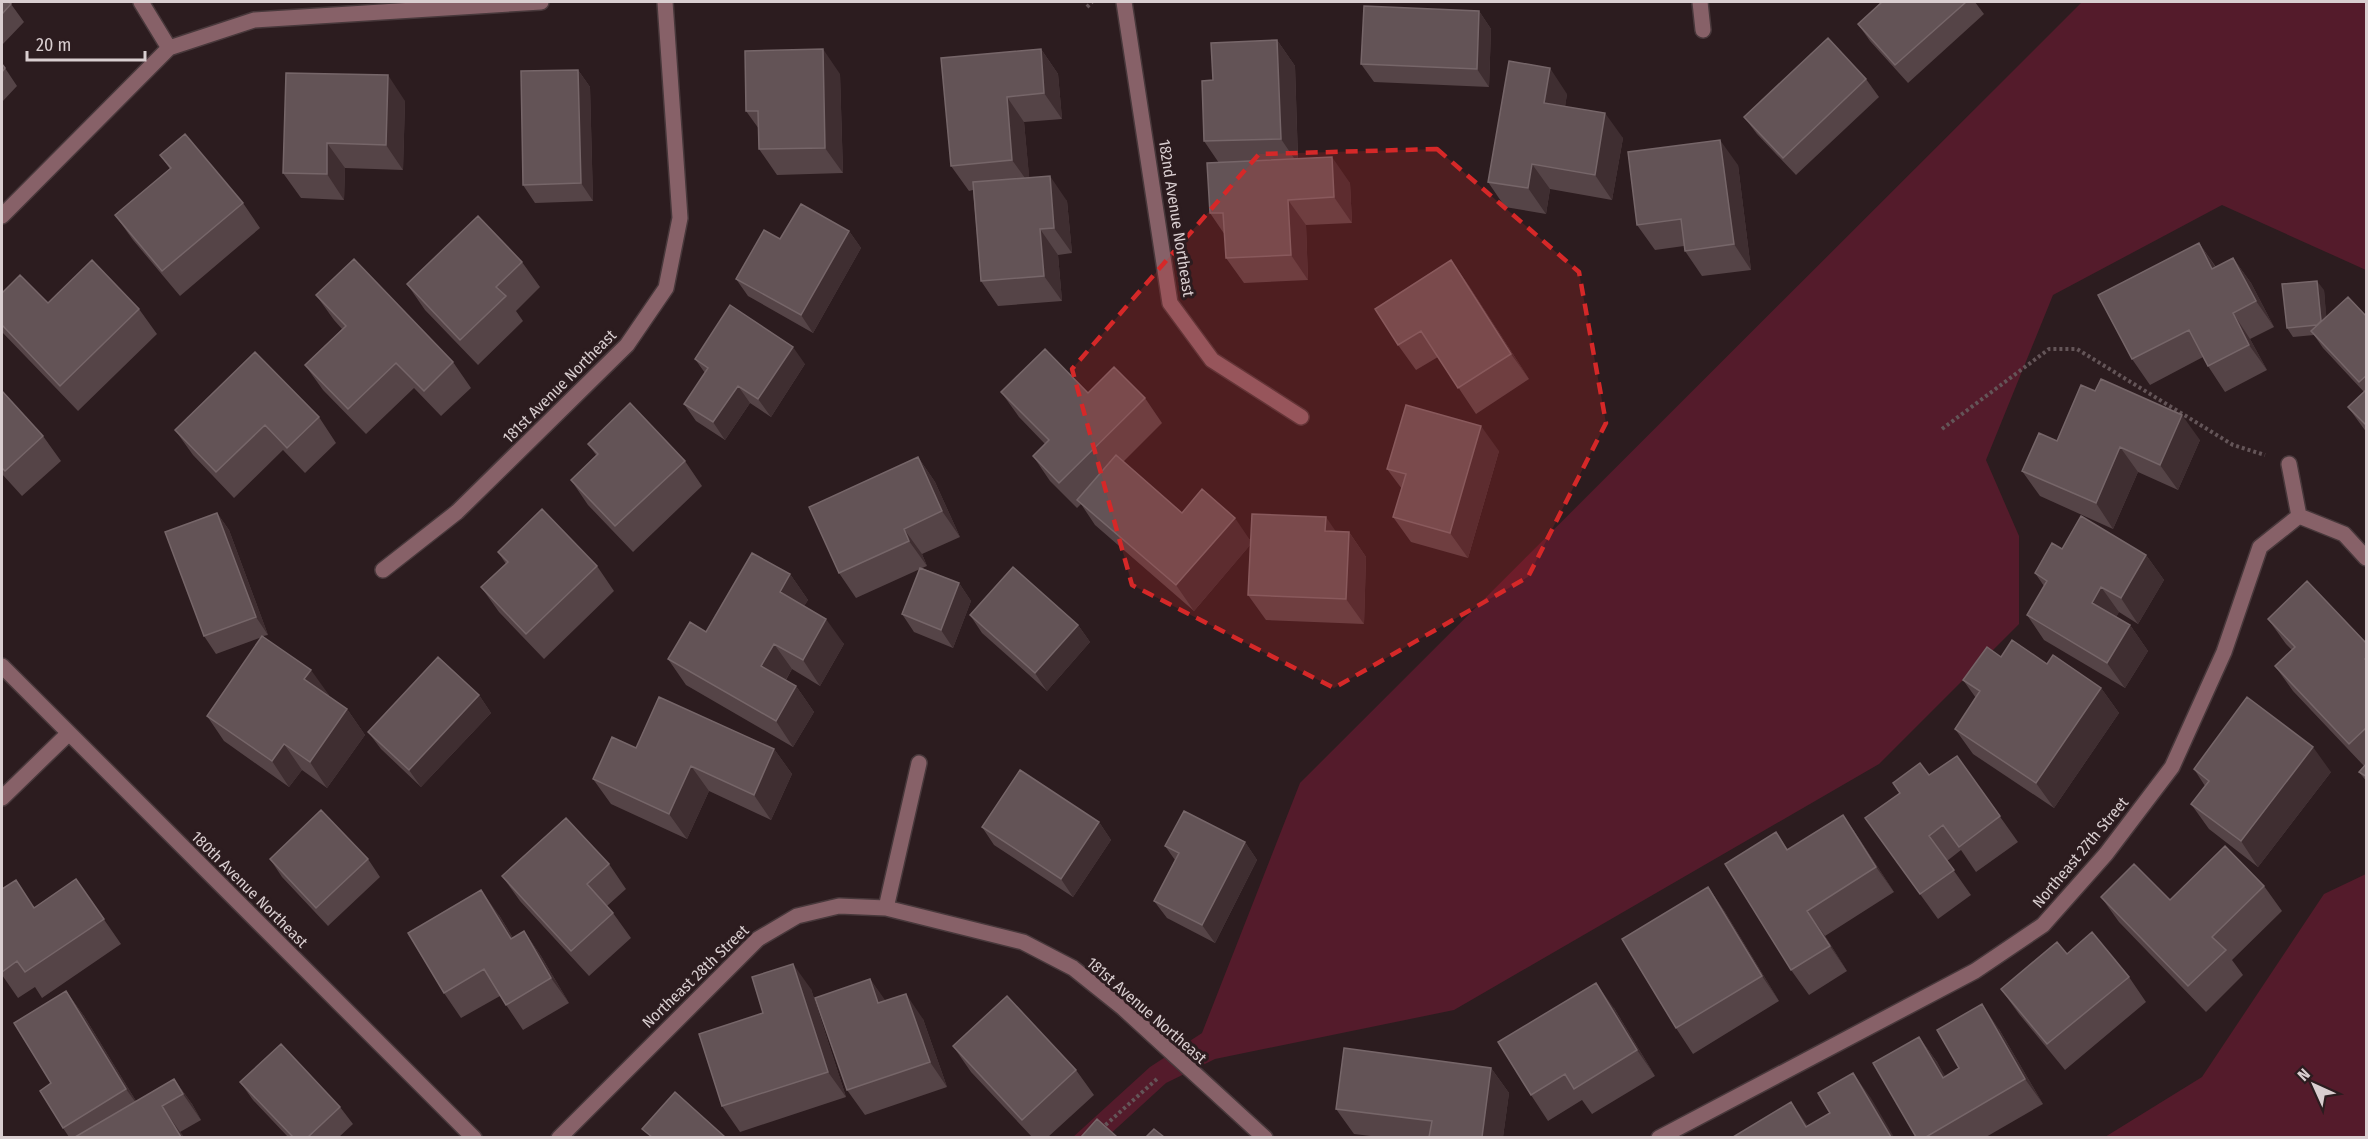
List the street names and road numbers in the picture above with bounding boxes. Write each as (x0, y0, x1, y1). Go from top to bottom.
street label: 182nd Avenue Northeast (1155, 138, 1198, 299)
street label: 181st Avenue Northeast (499, 325, 621, 447)
street label: Northeast 27th Street (2028, 792, 2133, 912)
street label: 180th Avenue Northeast (187, 827, 312, 952)
street label: Northeast 28th Street (638, 920, 753, 1032)
street label: 181st Avenue Northeast (1083, 953, 1211, 1068)

